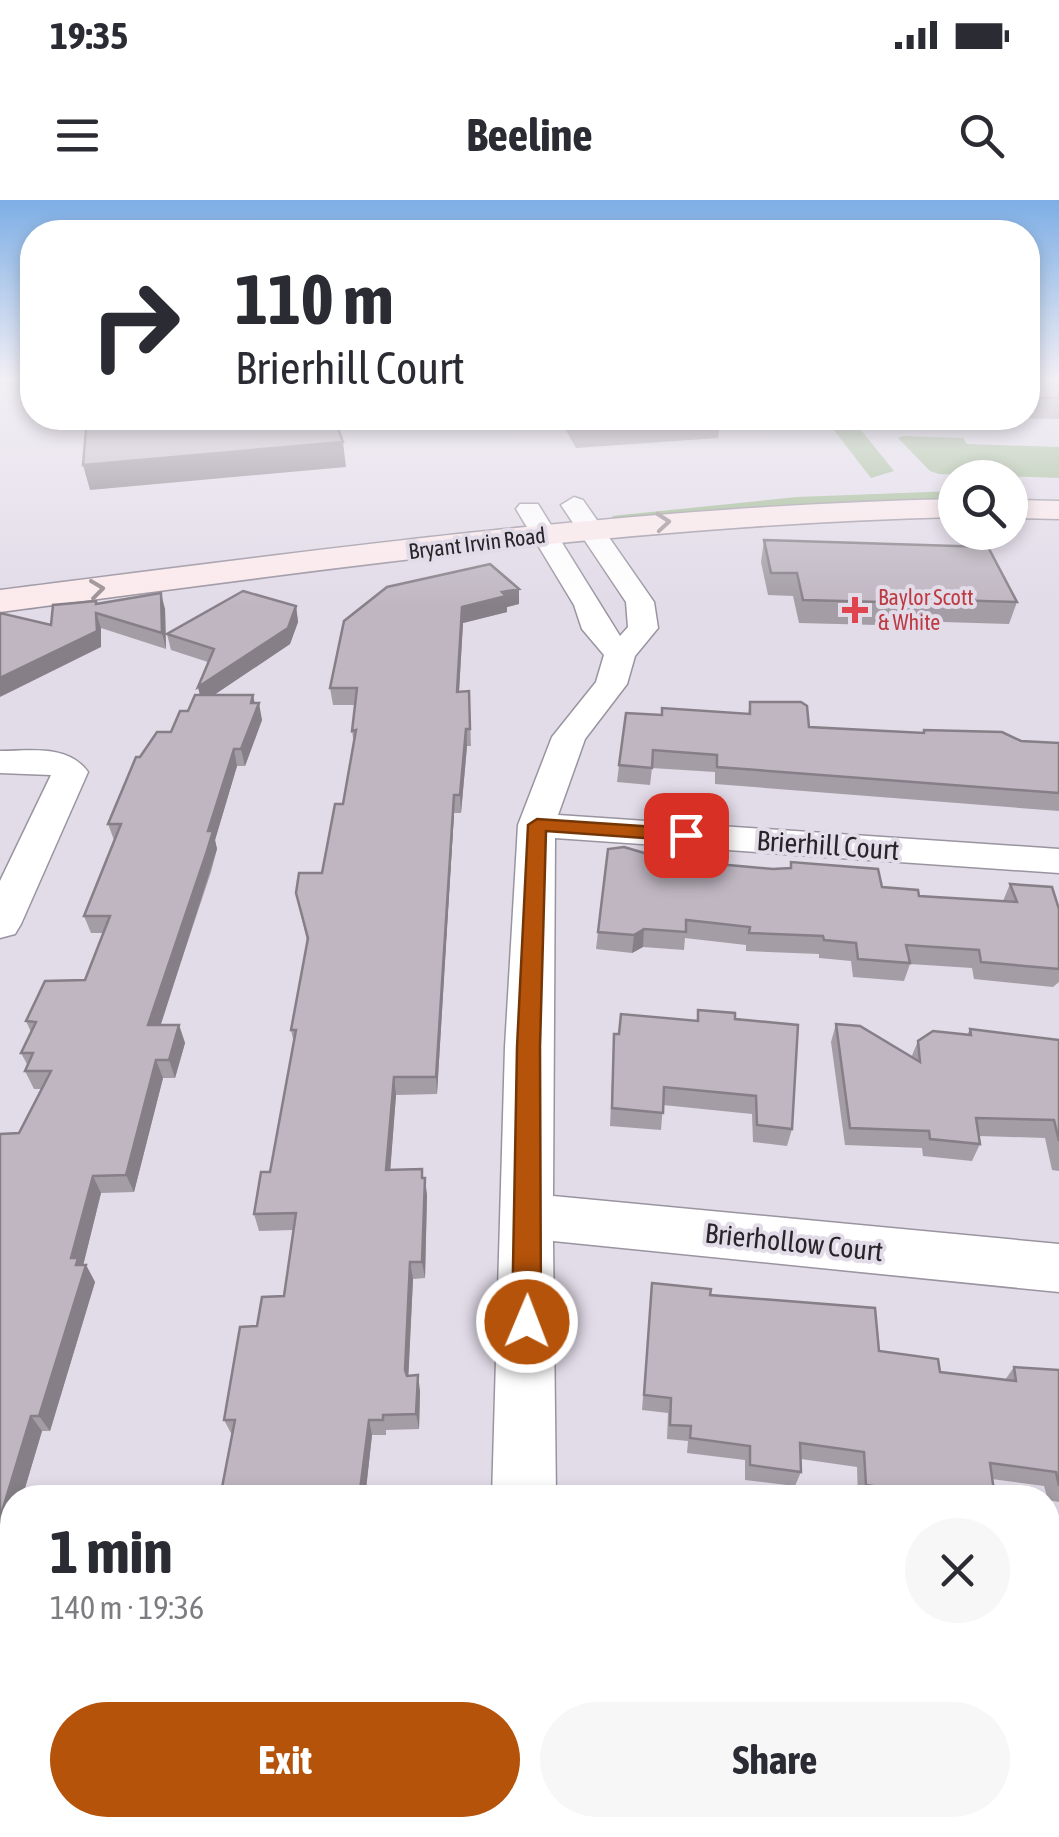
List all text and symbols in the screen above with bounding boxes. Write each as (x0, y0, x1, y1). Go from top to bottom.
text: 19:35 (50, 14, 128, 57)
icon: menu (50, 108, 105, 163)
icon: search (954, 108, 1009, 163)
text: Beeline (466, 109, 593, 161)
text: 110 m (235, 259, 394, 339)
icon: right (70, 260, 200, 390)
text: Brierhill Court (235, 342, 465, 394)
map controls (938, 460, 1028, 550)
button: search (938, 460, 1028, 550)
one-way arrow (655, 512, 671, 534)
street label: Bryant Irvin Road (407, 522, 547, 564)
one-way arrow (88, 580, 105, 601)
place label: Baylor Scott & White (878, 584, 974, 635)
marker: Baylor Scott & White (842, 597, 868, 623)
pin (644, 793, 729, 878)
icon: arrive (659, 808, 714, 863)
street label: Brierhill Court (756, 824, 900, 866)
street label: Brierhollow Court (703, 1217, 885, 1267)
position arrow (475, 1270, 579, 1374)
text: 1 min (50, 1517, 173, 1586)
button: close (905, 1518, 1010, 1623)
text: 140 m · 19:36 (50, 1589, 204, 1626)
button: Exit (50, 1702, 520, 1817)
button: Share (540, 1702, 1010, 1817)

